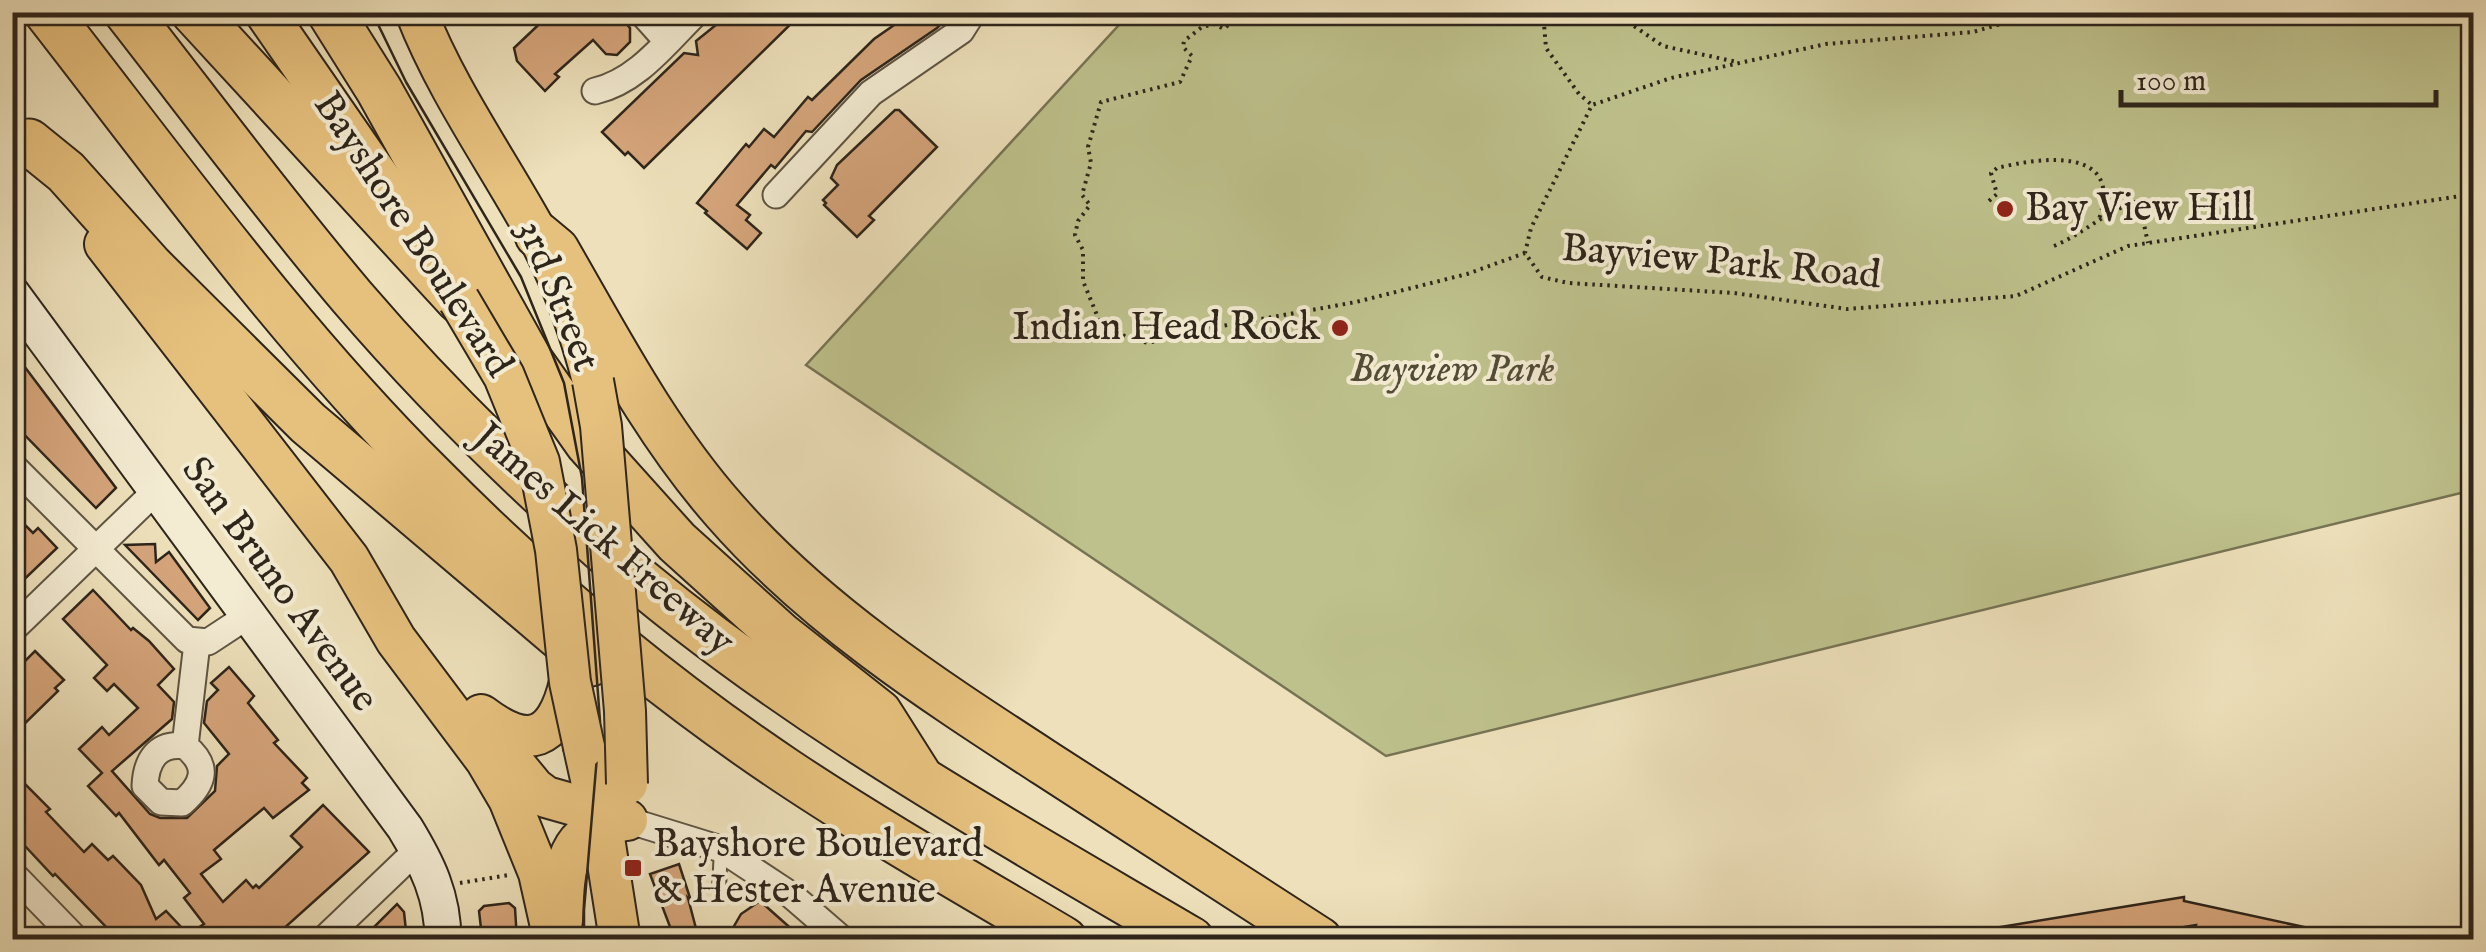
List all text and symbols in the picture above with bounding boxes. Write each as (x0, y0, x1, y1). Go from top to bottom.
scale bar (2121, 45, 2436, 107)
text: 100 m (2136, 63, 2206, 101)
street label: Bayshore Boulevard (301, 83, 524, 388)
place label: Bay View Hill (2025, 184, 2254, 235)
marker: Bay View Hill (1994, 198, 2016, 220)
street label: 3rd Street (504, 213, 610, 379)
street label: Bayview Park Road (1559, 224, 1883, 302)
place label: Indian Head Rock (1012, 303, 1321, 354)
marker: Indian Head Rock (1329, 317, 1351, 339)
park label: Bayview Park (1349, 345, 1555, 396)
street label: James Lick Freeway (459, 410, 744, 668)
street label: San Bruno Avenue (169, 447, 389, 723)
place label: Bayshore Boulevard & Hester Avenue (653, 820, 984, 917)
marker: Bayshore Boulevard & Hester Avenue (622, 857, 644, 879)

